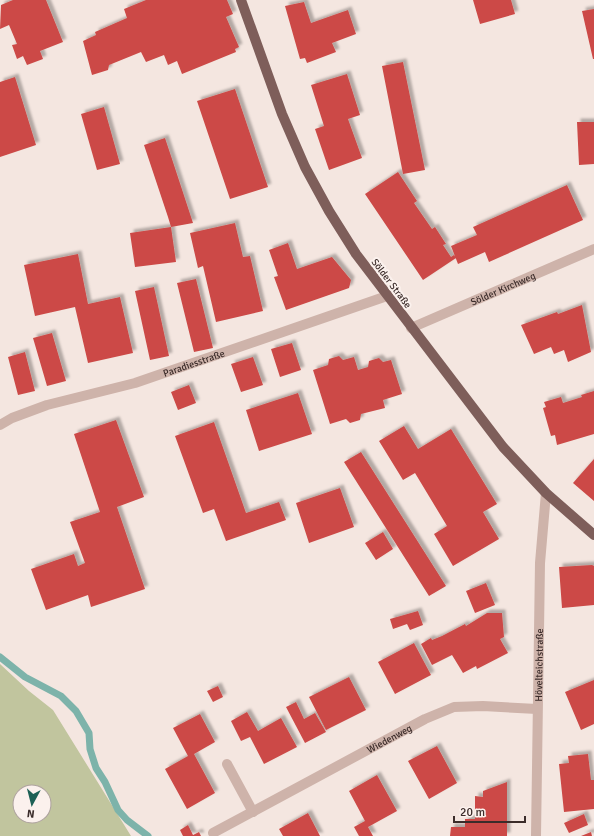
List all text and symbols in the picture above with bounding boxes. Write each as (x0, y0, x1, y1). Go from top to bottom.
street label: Sölder Straße (369, 256, 414, 311)
street label: Sölder Kirchweg (469, 270, 537, 309)
street label: Paradiesstraße (162, 347, 226, 380)
street label: Hövelteichstraße (533, 628, 546, 702)
street label: Wiedenweg (365, 722, 414, 756)
north arrow (12, 784, 52, 824)
scale bar (454, 798, 525, 824)
text: 20 m (460, 805, 485, 820)
text: N (26, 807, 35, 820)

